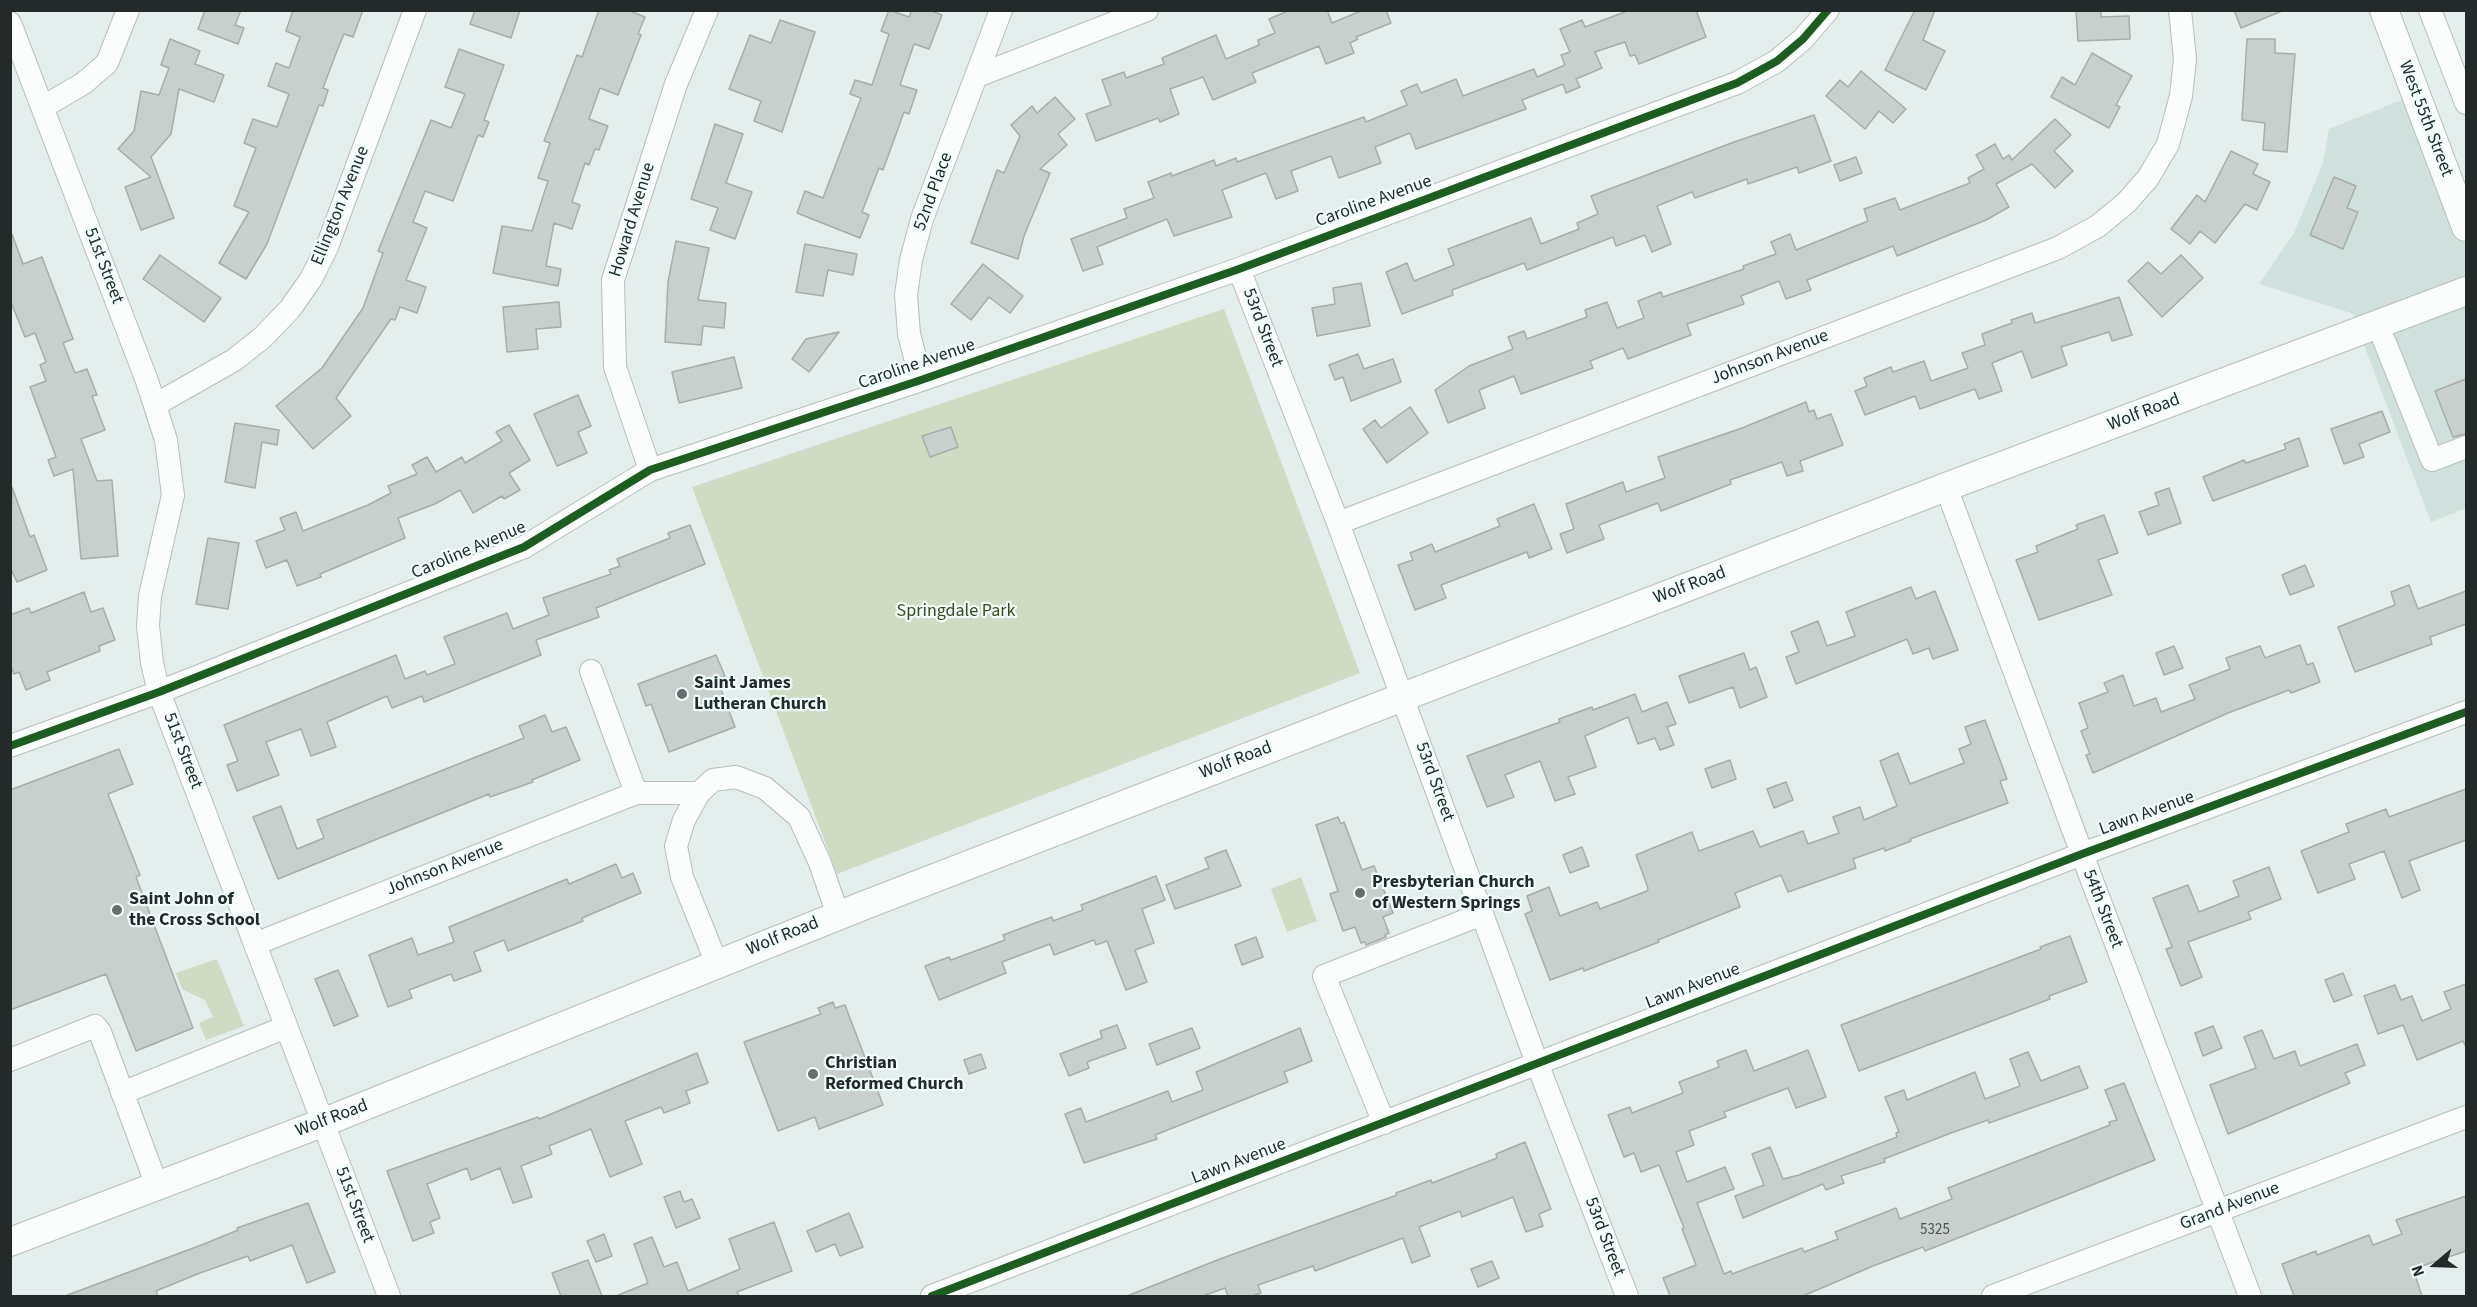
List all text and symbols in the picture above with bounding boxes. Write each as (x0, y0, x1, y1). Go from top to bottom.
street label: West 55th Street (2393, 58, 2457, 180)
street label: Ellington Avenue (307, 143, 375, 269)
street label: 52nd Place (910, 150, 958, 234)
street label: Howard Avenue (605, 160, 661, 280)
street label: Caroline Avenue (1313, 171, 1435, 233)
street label: 51st Street (79, 225, 127, 307)
street label: 53rd Street (1237, 286, 1287, 370)
street label: Johnson Avenue (1708, 326, 1832, 390)
street label: Caroline Avenue (856, 335, 978, 395)
street label: Wolf Road (2105, 389, 2183, 437)
street label: Caroline Avenue (409, 517, 529, 585)
street label: Wolf Road (1651, 562, 1729, 610)
park label: Springdale Park (897, 601, 1015, 623)
place label: Saint James Lutheran Church (694, 673, 827, 716)
marker: Saint James Lutheran Church (675, 687, 689, 701)
street label: 51st Street (158, 710, 206, 792)
street label: Wolf Road (1197, 737, 1275, 785)
street label: 53rd Street (1410, 739, 1458, 825)
street label: Lawn Avenue (2096, 787, 2198, 841)
street label: Johnson Avenue (383, 835, 507, 901)
street label: 54th Street (2077, 867, 2127, 951)
place label: Presbyterian Church of Western Springs (1372, 872, 1535, 914)
marker: Presbyterian Church of Western Springs (1353, 886, 1367, 900)
place label: Saint John of the Cross School (129, 889, 260, 932)
marker: Saint John of the Cross School (110, 903, 124, 917)
street label: Wolf Road (744, 913, 822, 961)
street label: Lawn Avenue (1643, 959, 1743, 1015)
place label: Christian Reformed Church (825, 1053, 964, 1096)
marker: Christian Reformed Church (806, 1067, 820, 1081)
street label: Wolf Road (293, 1095, 371, 1143)
street label: Lawn Avenue (1189, 1134, 1289, 1190)
street label: 51st Street (330, 1164, 378, 1246)
street label: Grand Avenue (2177, 1178, 2283, 1236)
street label: 53rd Street (1579, 1195, 1629, 1279)
house number: 5325 (1920, 1222, 1950, 1240)
north arrow (2405, 1235, 2465, 1295)
text: N (2406, 1262, 2430, 1279)

